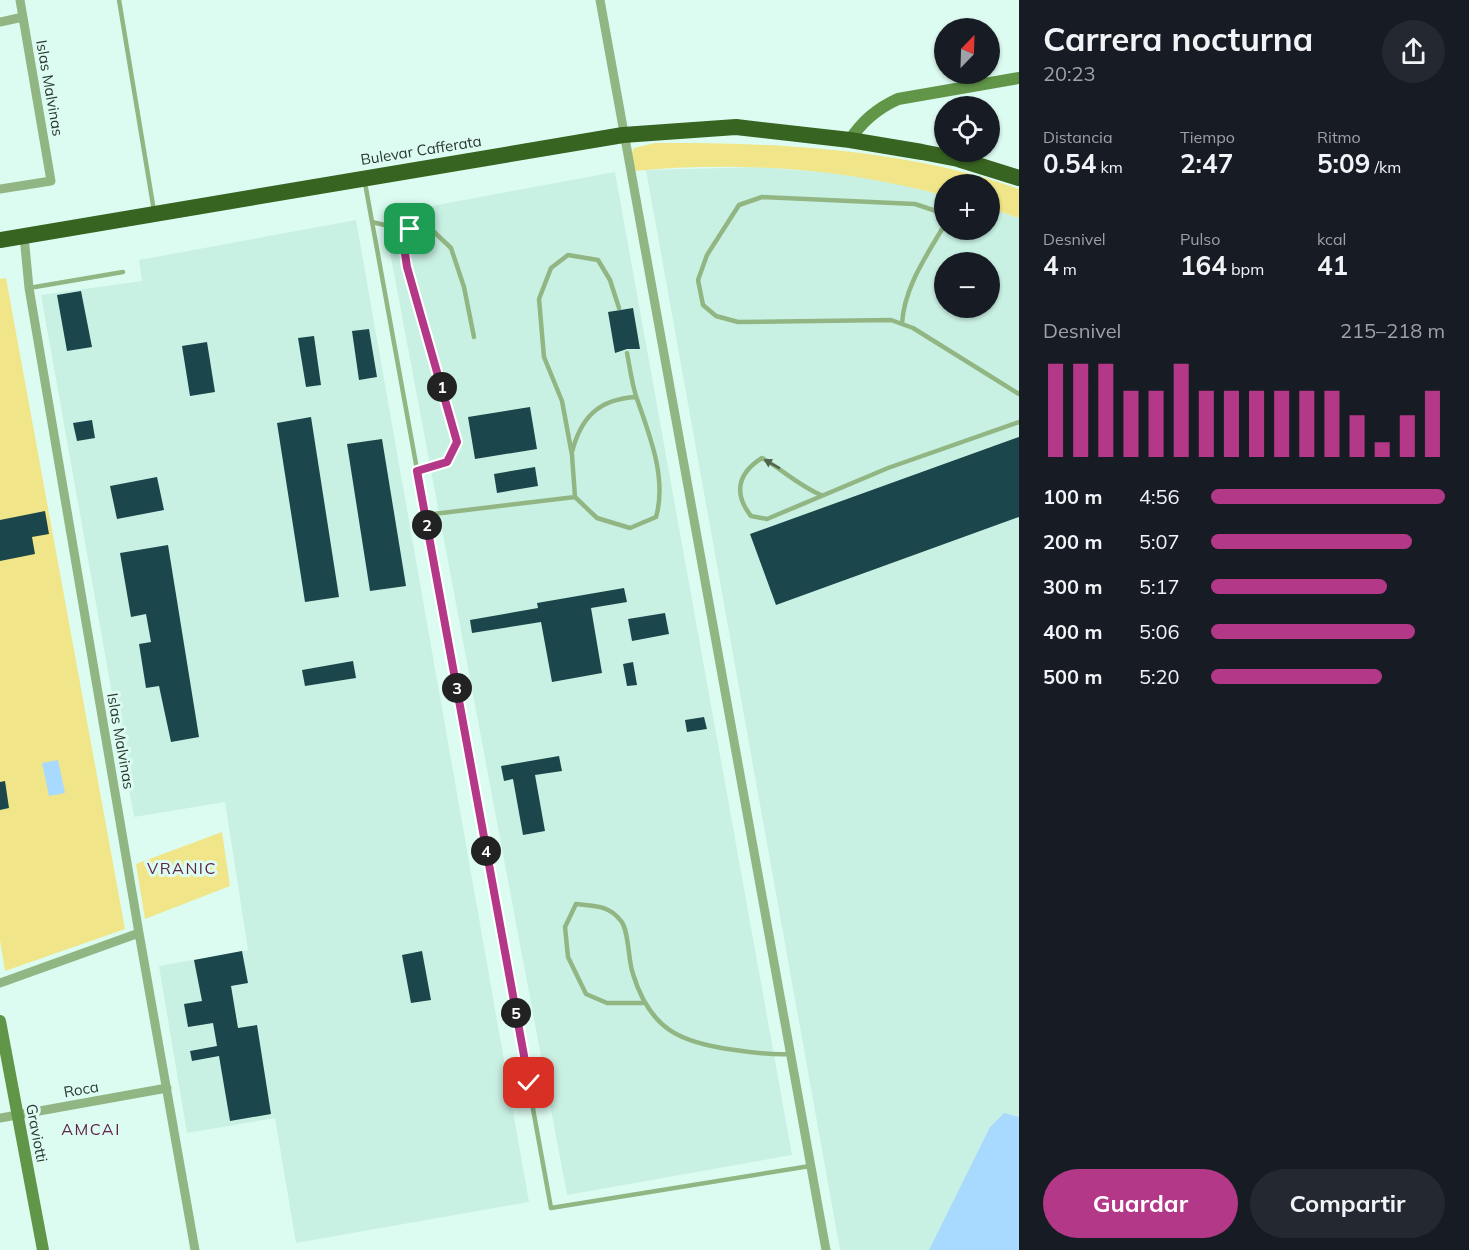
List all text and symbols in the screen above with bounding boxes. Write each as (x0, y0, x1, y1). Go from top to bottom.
north arrow (934, 18, 1000, 84)
map controls (934, 18, 1000, 318)
text: Carrera nocturna (1043, 18, 1313, 59)
button: share (1382, 20, 1445, 83)
street label: Islas Malvinas (32, 38, 68, 138)
text: 20:23 (1043, 61, 1096, 86)
button: locate (934, 96, 1000, 162)
text: Distancia (1043, 127, 1113, 147)
text: Tiempo (1180, 127, 1235, 147)
text: Ritmo (1317, 127, 1361, 147)
street label: Bulevar Cafferata (359, 131, 483, 169)
text: 0.54 (1043, 147, 1096, 180)
text: 2:47 (1180, 147, 1233, 180)
text: 5:09 (1317, 147, 1370, 180)
text: km (1096, 157, 1123, 177)
text: /km (1370, 157, 1401, 177)
button: + (934, 174, 1000, 240)
pin (384, 203, 435, 254)
icon: arrive (393, 212, 426, 245)
text: Desnivel (1043, 229, 1106, 249)
text: Pulso (1180, 229, 1220, 249)
text: kcal (1317, 229, 1346, 249)
text: 4 (1043, 249, 1059, 282)
text: 164 (1180, 249, 1227, 282)
text: 41 (1317, 249, 1348, 282)
button: − (934, 252, 1000, 318)
text: m (1059, 259, 1077, 279)
text: bpm (1227, 259, 1264, 279)
text: Desnivel (1043, 318, 1121, 343)
text: 215–218 m (1340, 318, 1445, 343)
pin: 1 (427, 372, 457, 402)
text: 1 (437, 377, 447, 397)
one-way arrow (763, 459, 780, 469)
text: 100 m (1043, 484, 1102, 509)
text: 4:56 (1139, 484, 1180, 509)
pin: 2 (412, 510, 442, 540)
text: 2 (422, 515, 432, 535)
text: 200 m (1043, 529, 1102, 554)
text: 5:07 (1139, 529, 1180, 554)
text: 300 m (1043, 574, 1102, 599)
text: 5:17 (1139, 574, 1180, 599)
text: 400 m (1043, 619, 1102, 644)
text: 5:06 (1139, 619, 1180, 644)
text: 500 m (1043, 664, 1102, 689)
text: 5:20 (1139, 664, 1180, 689)
pin: 3 (442, 673, 472, 703)
text: 3 (452, 678, 462, 698)
street label: Islas Malvinas (103, 691, 139, 791)
pin: 4 (471, 836, 501, 866)
text: 4 (481, 841, 491, 861)
district label: VRANIC (147, 858, 217, 878)
pin: 5 (501, 998, 531, 1028)
text: 5 (511, 1003, 521, 1023)
pin (503, 1057, 554, 1108)
icon: check (512, 1066, 545, 1099)
street label: Roca (62, 1077, 100, 1101)
street label: Graviotti (22, 1102, 52, 1164)
district label: AMCAI (61, 1119, 121, 1139)
button: Guardar (1043, 1169, 1238, 1238)
button: Compartir (1250, 1169, 1445, 1238)

